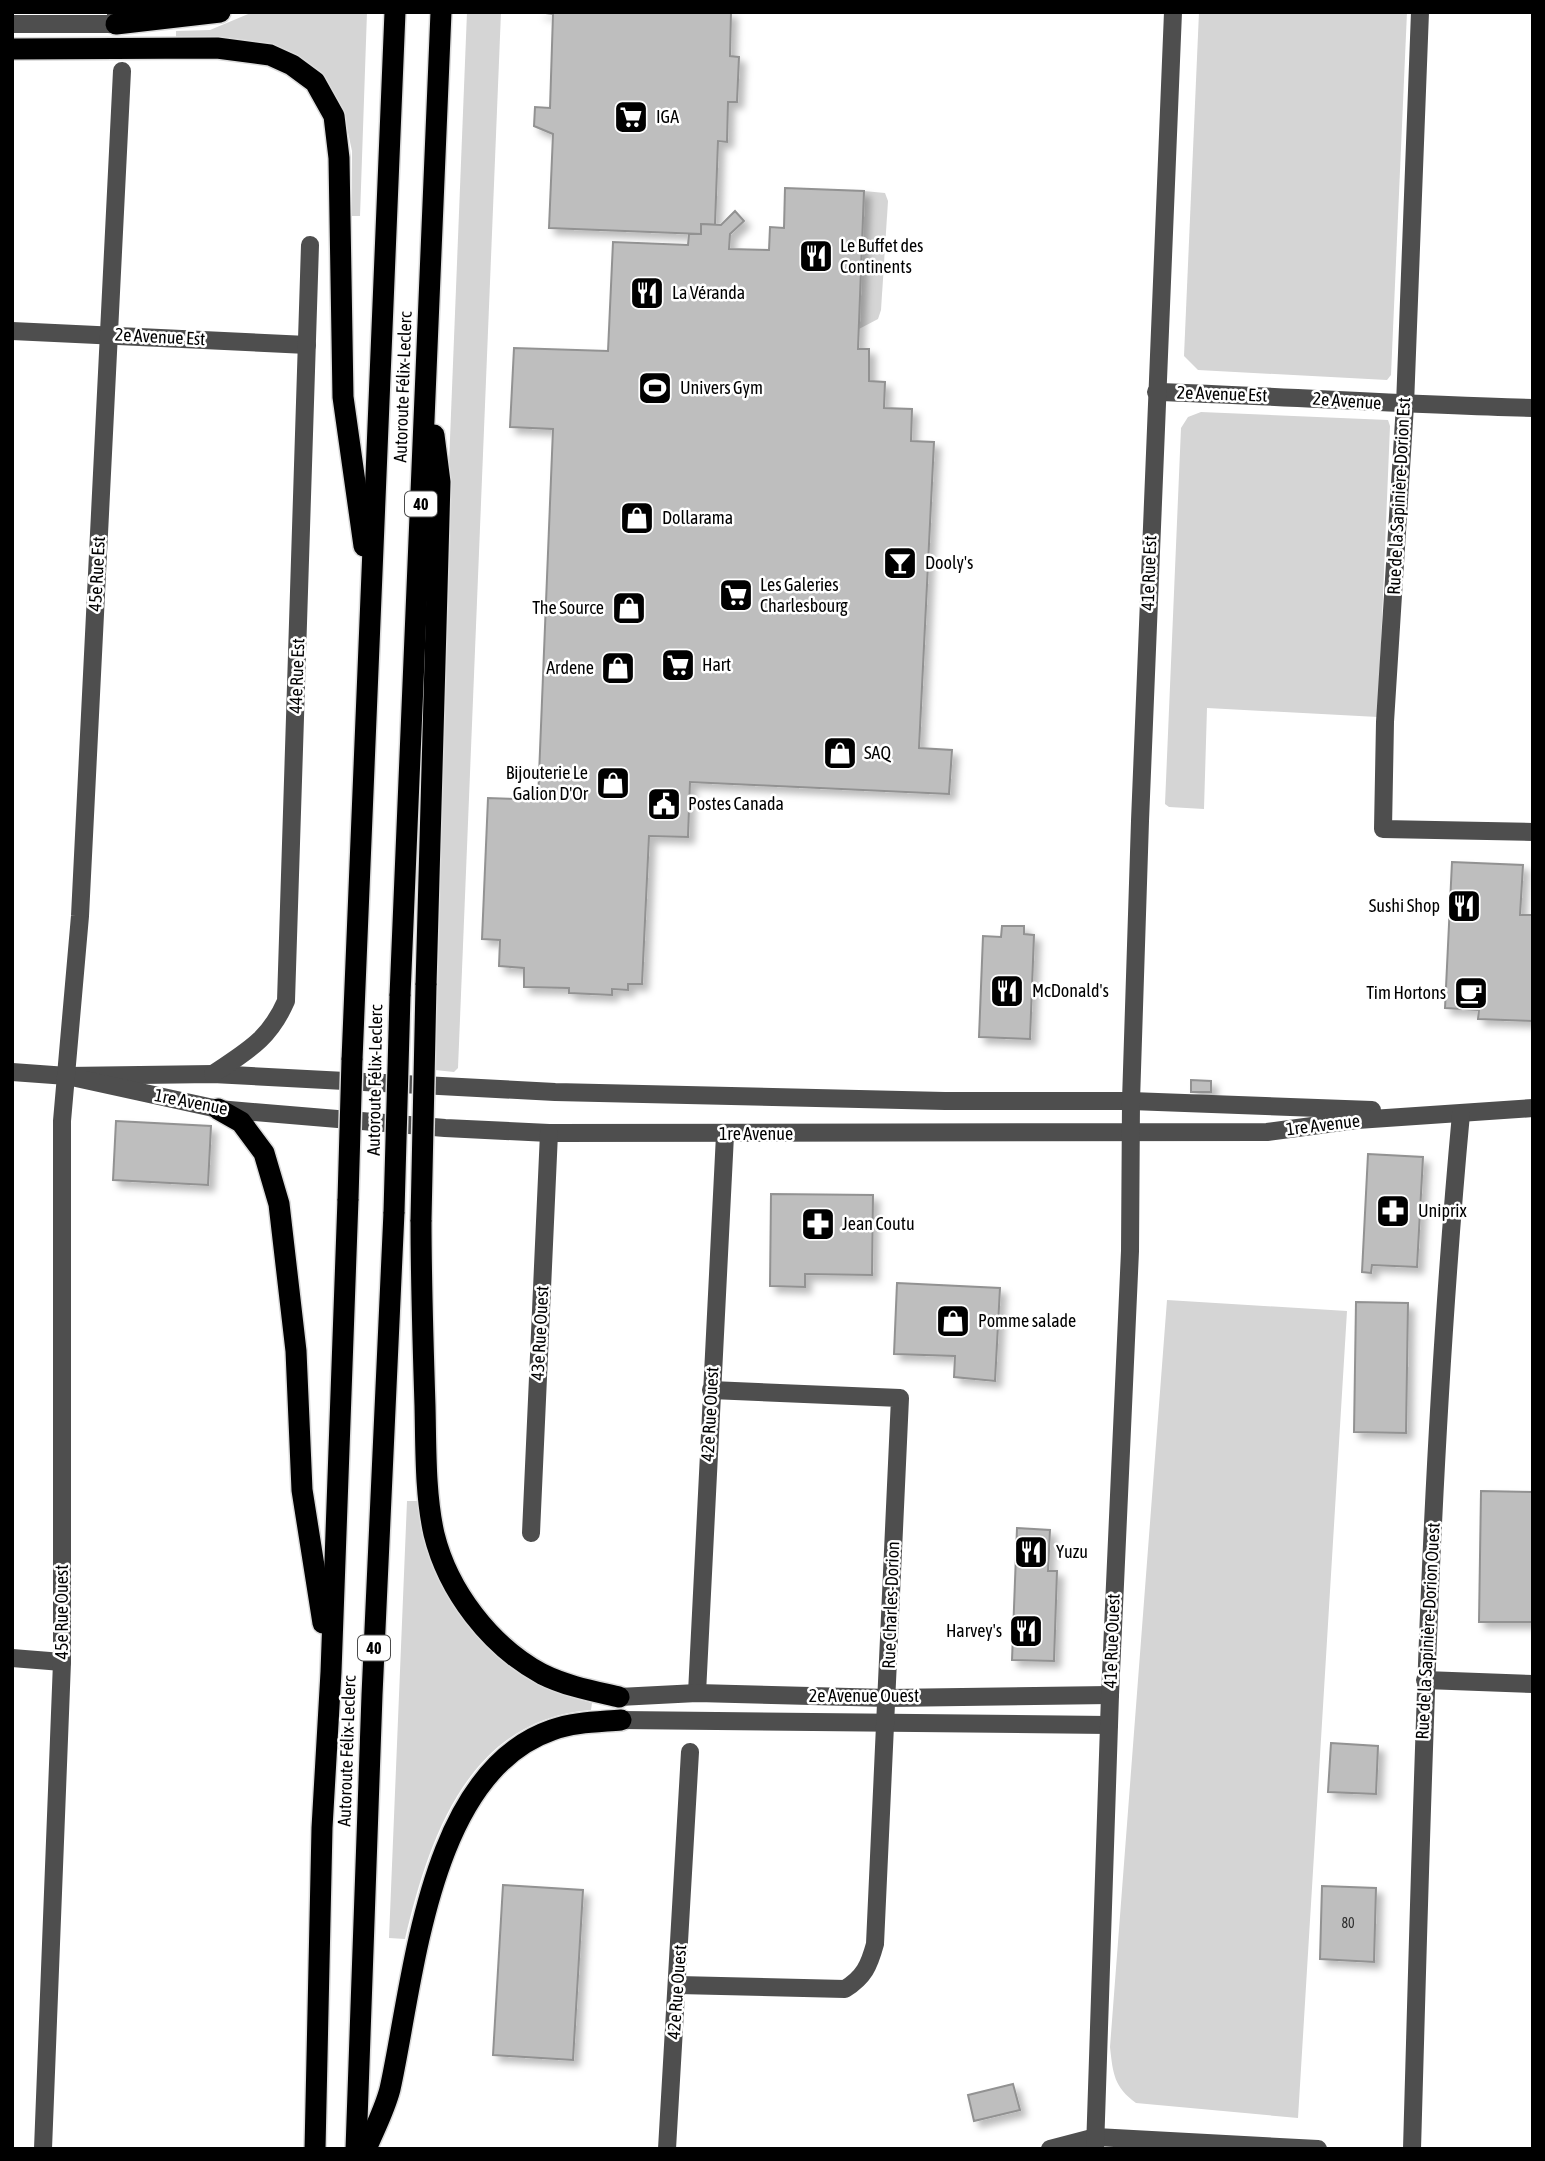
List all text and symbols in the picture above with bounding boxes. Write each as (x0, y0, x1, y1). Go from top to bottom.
supermarket icon: IGA (612, 98, 650, 136)
place label: IGA (656, 106, 679, 127)
place label: Le Buffet des Continents (840, 235, 923, 277)
restaurant icon: Le Buffet des Continents (797, 237, 835, 275)
restaurant icon: La Véranda (628, 274, 666, 312)
place label: La Véranda (672, 282, 745, 303)
street label: Autoroute Félix-Leclerc (389, 311, 416, 463)
street label: 2e Avenue Est (114, 324, 206, 349)
sports icon: Univers Gym (636, 369, 674, 407)
place label: Univers Gym (680, 377, 763, 398)
street label: 2e Avenue Est (1176, 381, 1268, 406)
street label: 2e Avenue (1312, 388, 1382, 413)
street label: Rue de la Sapinière-Dorion Est (1383, 397, 1414, 595)
road number: 40 (405, 491, 437, 516)
shop icon: Dollarama (618, 499, 656, 537)
place label: Dollarama (662, 507, 733, 528)
street label: 41e Rue Est (1137, 535, 1160, 611)
street label: 45e Rue Est (84, 536, 109, 612)
bar icon: Dooly's (881, 544, 919, 582)
place label: Dooly's (925, 552, 973, 573)
place label: Les Galeries Charlesbourg (760, 574, 848, 616)
supermarket icon: Les Galeries Charlesbourg (717, 576, 755, 614)
shop icon: The Source (610, 589, 648, 627)
place label: The Source (532, 597, 604, 618)
street label: 44e Rue Est (285, 638, 308, 714)
supermarket icon: Hart (659, 646, 697, 684)
shop icon: Ardene (599, 649, 637, 687)
place label: Hart (702, 654, 731, 675)
place label: Ardene (546, 657, 594, 678)
shop icon: SAQ (821, 734, 859, 772)
place label: SAQ (864, 742, 891, 763)
place label: Bijouterie Le Galion D'Or (506, 762, 589, 804)
shop icon: Bijouterie Le Galion D'Or (594, 764, 632, 802)
public building icon: Postes Canada (645, 785, 683, 823)
place label: Postes Canada (688, 793, 784, 814)
restaurant icon: Sushi Shop (1445, 887, 1483, 925)
place label: Sushi Shop (1369, 895, 1440, 916)
restaurant icon: McDonald's (988, 972, 1026, 1010)
cafe icon: Tim Hortons (1452, 974, 1490, 1012)
place label: McDonald's (1032, 980, 1109, 1001)
place label: Tim Hortons (1366, 982, 1446, 1003)
street label: Autoroute Félix-Leclerc (363, 1004, 386, 1156)
street label: 1re Avenue (153, 1084, 230, 1119)
street label: 1re Avenue (1285, 1110, 1361, 1139)
street label: 1re Avenue (719, 1123, 793, 1144)
pharmacy icon: Uniprix (1374, 1192, 1412, 1230)
place label: Uniprix (1418, 1200, 1467, 1221)
pharmacy icon: Jean Coutu (799, 1205, 837, 1243)
place label: Jean Coutu (842, 1213, 915, 1234)
street label: 43e Rue Ouest (527, 1285, 552, 1381)
shop icon: Pomme salade (934, 1302, 972, 1340)
place label: Pomme salade (978, 1310, 1076, 1331)
street label: 42e Rue Ouest (697, 1366, 722, 1462)
street label: Rue de la Sapinière-Dorion Ouest (1411, 1522, 1444, 1740)
restaurant icon: Yuzu (1012, 1533, 1050, 1571)
street label: Rue Charles-Dorion (878, 1541, 903, 1669)
place label: Yuzu (1056, 1541, 1088, 1562)
street label: 45e Rue Ouest (51, 1565, 72, 1659)
street label: 41e Rue Ouest (1099, 1593, 1124, 1689)
restaurant icon: Harvey's (1007, 1612, 1045, 1650)
place label: Harvey's (946, 1620, 1002, 1641)
road number: 40 (358, 1636, 390, 1660)
street label: Autoroute Félix-Leclerc (333, 1675, 360, 1827)
street label: 2e Avenue Ouest (809, 1685, 919, 1706)
house number: 80 (1341, 1915, 1355, 1931)
street label: 42e Rue Ouest (663, 1944, 690, 2040)

